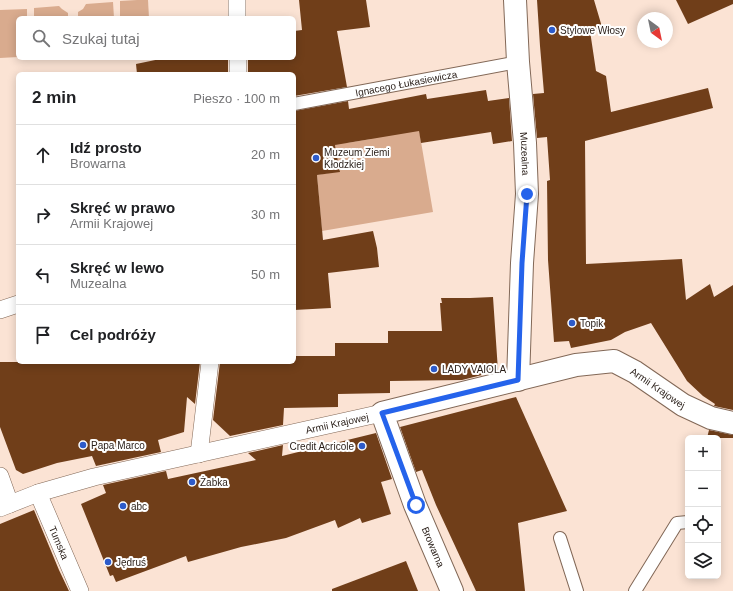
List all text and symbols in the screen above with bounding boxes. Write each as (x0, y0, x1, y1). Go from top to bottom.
north arrow (637, 12, 673, 48)
search box (16, 16, 296, 60)
marker: Stylowe Włosy (547, 25, 557, 35)
place label: Stylowe Włosy (560, 25, 625, 36)
icon: search (30, 27, 52, 49)
text: Szukaj tutaj (62, 30, 140, 47)
street label: Ignacego Łukasiewicza (354, 68, 458, 98)
text: 2 min (32, 88, 76, 107)
text: Pieszo · 100 m (193, 91, 280, 106)
street label: Muzealna (519, 131, 532, 176)
text: Idź prosto (70, 139, 142, 156)
icon: ahead (32, 144, 54, 166)
text: 20 m (251, 147, 280, 162)
place label: Muzeum Ziemi Kłodzkiej (324, 147, 390, 170)
marker: Muzeum Ziemi Kłodzkiej (311, 153, 321, 163)
text: Browarna (70, 156, 126, 171)
route end (518, 185, 536, 203)
text: Skręć w prawo (70, 199, 175, 216)
icon: right (32, 204, 54, 226)
text: 30 m (251, 207, 280, 222)
text: Armii Krajowej (70, 216, 153, 231)
text: Skręć w lewo (70, 259, 164, 276)
icon: left (32, 264, 54, 286)
text: 50 m (251, 267, 280, 282)
text: Muzealna (70, 276, 126, 291)
marker: Topik (567, 318, 577, 328)
place label: Topik (580, 318, 604, 329)
icon: arrive (32, 324, 54, 346)
text: Cel podróży (70, 326, 156, 343)
marker: LADY VAIOLA (429, 364, 439, 374)
place label: LADY VAIOLA (442, 364, 506, 375)
street label: Armii Krajowej (629, 365, 687, 411)
street label: Armii Krajowej (305, 411, 369, 435)
map controls (685, 435, 721, 579)
button: + (685, 435, 721, 471)
marker: Papa Marco (78, 440, 88, 450)
place label: Papa Marco (91, 440, 145, 451)
place label: Credit Acricole (290, 441, 354, 452)
marker: Credit Acricole (357, 441, 367, 451)
button: − (685, 471, 721, 507)
place label: Żabka (200, 476, 228, 488)
marker: Żabka (187, 477, 197, 487)
route start (407, 496, 425, 514)
marker: abc (118, 501, 128, 511)
place label: abc (131, 501, 147, 512)
button: locate (685, 507, 721, 543)
street label: Tumska (47, 524, 71, 561)
street label: Browarna (420, 525, 447, 569)
button: layers (685, 543, 721, 579)
marker: Jędruś (103, 557, 113, 567)
place label: Jędruś (116, 557, 146, 568)

